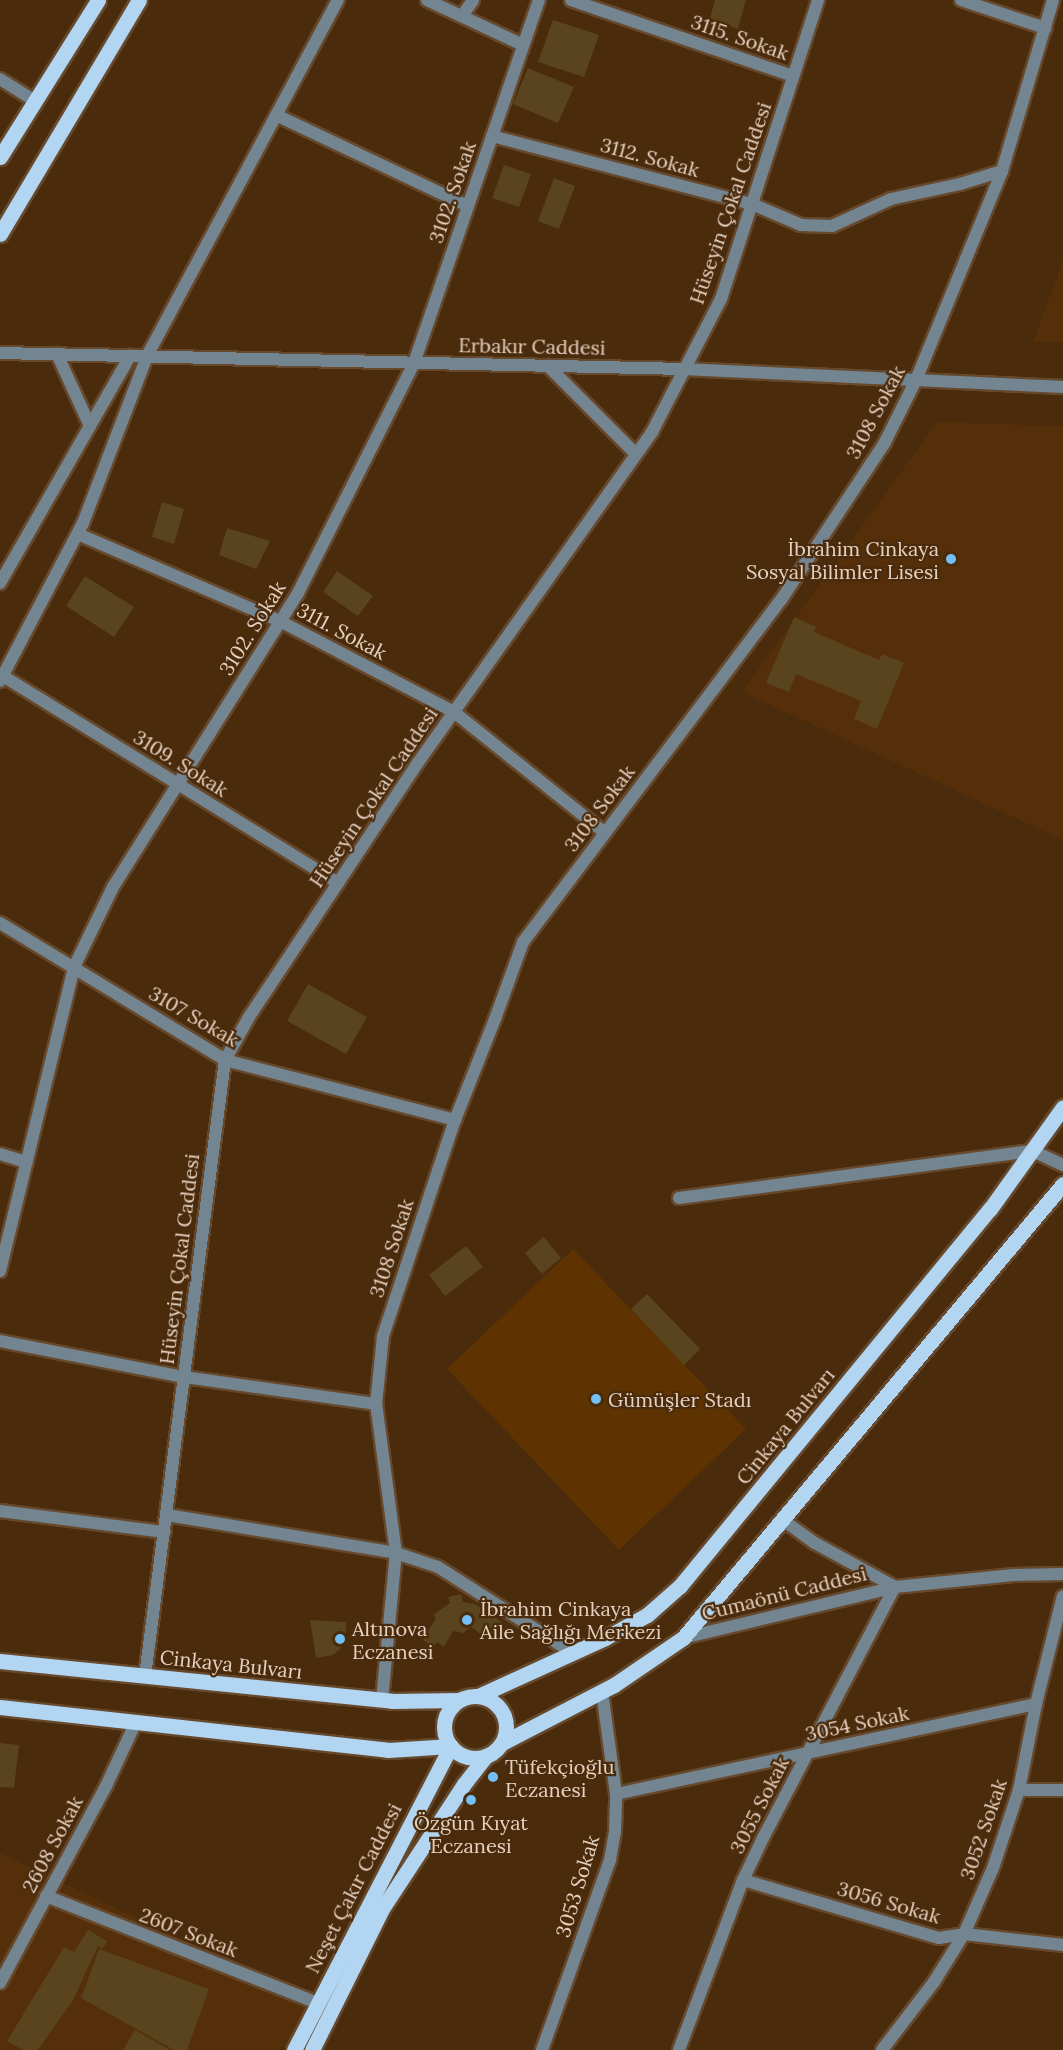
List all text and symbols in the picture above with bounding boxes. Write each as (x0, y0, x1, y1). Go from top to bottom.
street label: 3115. Sokak (688, 9, 792, 65)
street label: Hüseyin Çokal Caddesi (684, 99, 776, 307)
street label: 3112. Sokak (598, 132, 702, 182)
street label: 3102. Sokak (423, 138, 481, 246)
street label: Erbakır Caddesi (458, 333, 606, 359)
street label: 3108 Sokak (840, 361, 910, 463)
place label: İbrahim Cinkaya Sosyal Bilimler Lisesi (746, 536, 939, 583)
marker: İbrahim Cinkaya Sosyal Bilimler Lisesi (944, 552, 958, 566)
street label: 3102. Sokak (214, 576, 290, 680)
street label: 3111. Sokak (293, 597, 391, 665)
street label: Hüseyin Çokal Caddesi (304, 702, 442, 892)
street label: 3109. Sokak (129, 724, 233, 802)
street label: 3108 Sokak (559, 760, 639, 856)
street label: 3107 Sokak (145, 981, 243, 1051)
street label: Hüseyin Çokal Caddesi (154, 1152, 204, 1366)
street label: 3108 Sokak (364, 1196, 418, 1300)
street label: Cinkaya Bulvarı (731, 1363, 839, 1489)
place label: Gümüşler Stadı (608, 1387, 751, 1411)
marker: Gümüşler Stadı (589, 1392, 603, 1406)
street label: Cumaönü Caddesi (699, 1561, 869, 1625)
place label: İbrahim Cinkaya Aile Sağlığı Merkezi (480, 1596, 661, 1643)
marker: İbrahim Cinkaya Aile Sağlığı Merkezi (458, 1611, 476, 1629)
place label: Altınova Eczanesi (352, 1616, 433, 1663)
marker: Altınova Eczanesi (333, 1632, 347, 1646)
street label: Cinkaya Bulvarı (159, 1645, 303, 1683)
street label: 3054 Sokak (803, 1700, 911, 1746)
street label: 3055 Sokak (724, 1753, 794, 1857)
place label: Tüfekçioğlu Eczanesi (505, 1754, 614, 1801)
marker: Tüfekçioğlu Eczanesi (486, 1770, 500, 1784)
street label: 3052 Sokak (955, 1775, 1011, 1883)
street label: 2608 Sokak (17, 1792, 87, 1896)
marker: Özgün Kıyat Eczanesi (464, 1793, 478, 1807)
street label: Neşet Çakır Caddesi (300, 1799, 406, 1977)
place label: Özgün Kıyat Eczanesi (414, 1810, 528, 1857)
street label: 3053 Sokak (550, 1832, 604, 1940)
street label: 3056 Sokak (835, 1876, 943, 1928)
street label: 2607 Sokak (136, 1902, 242, 1962)

